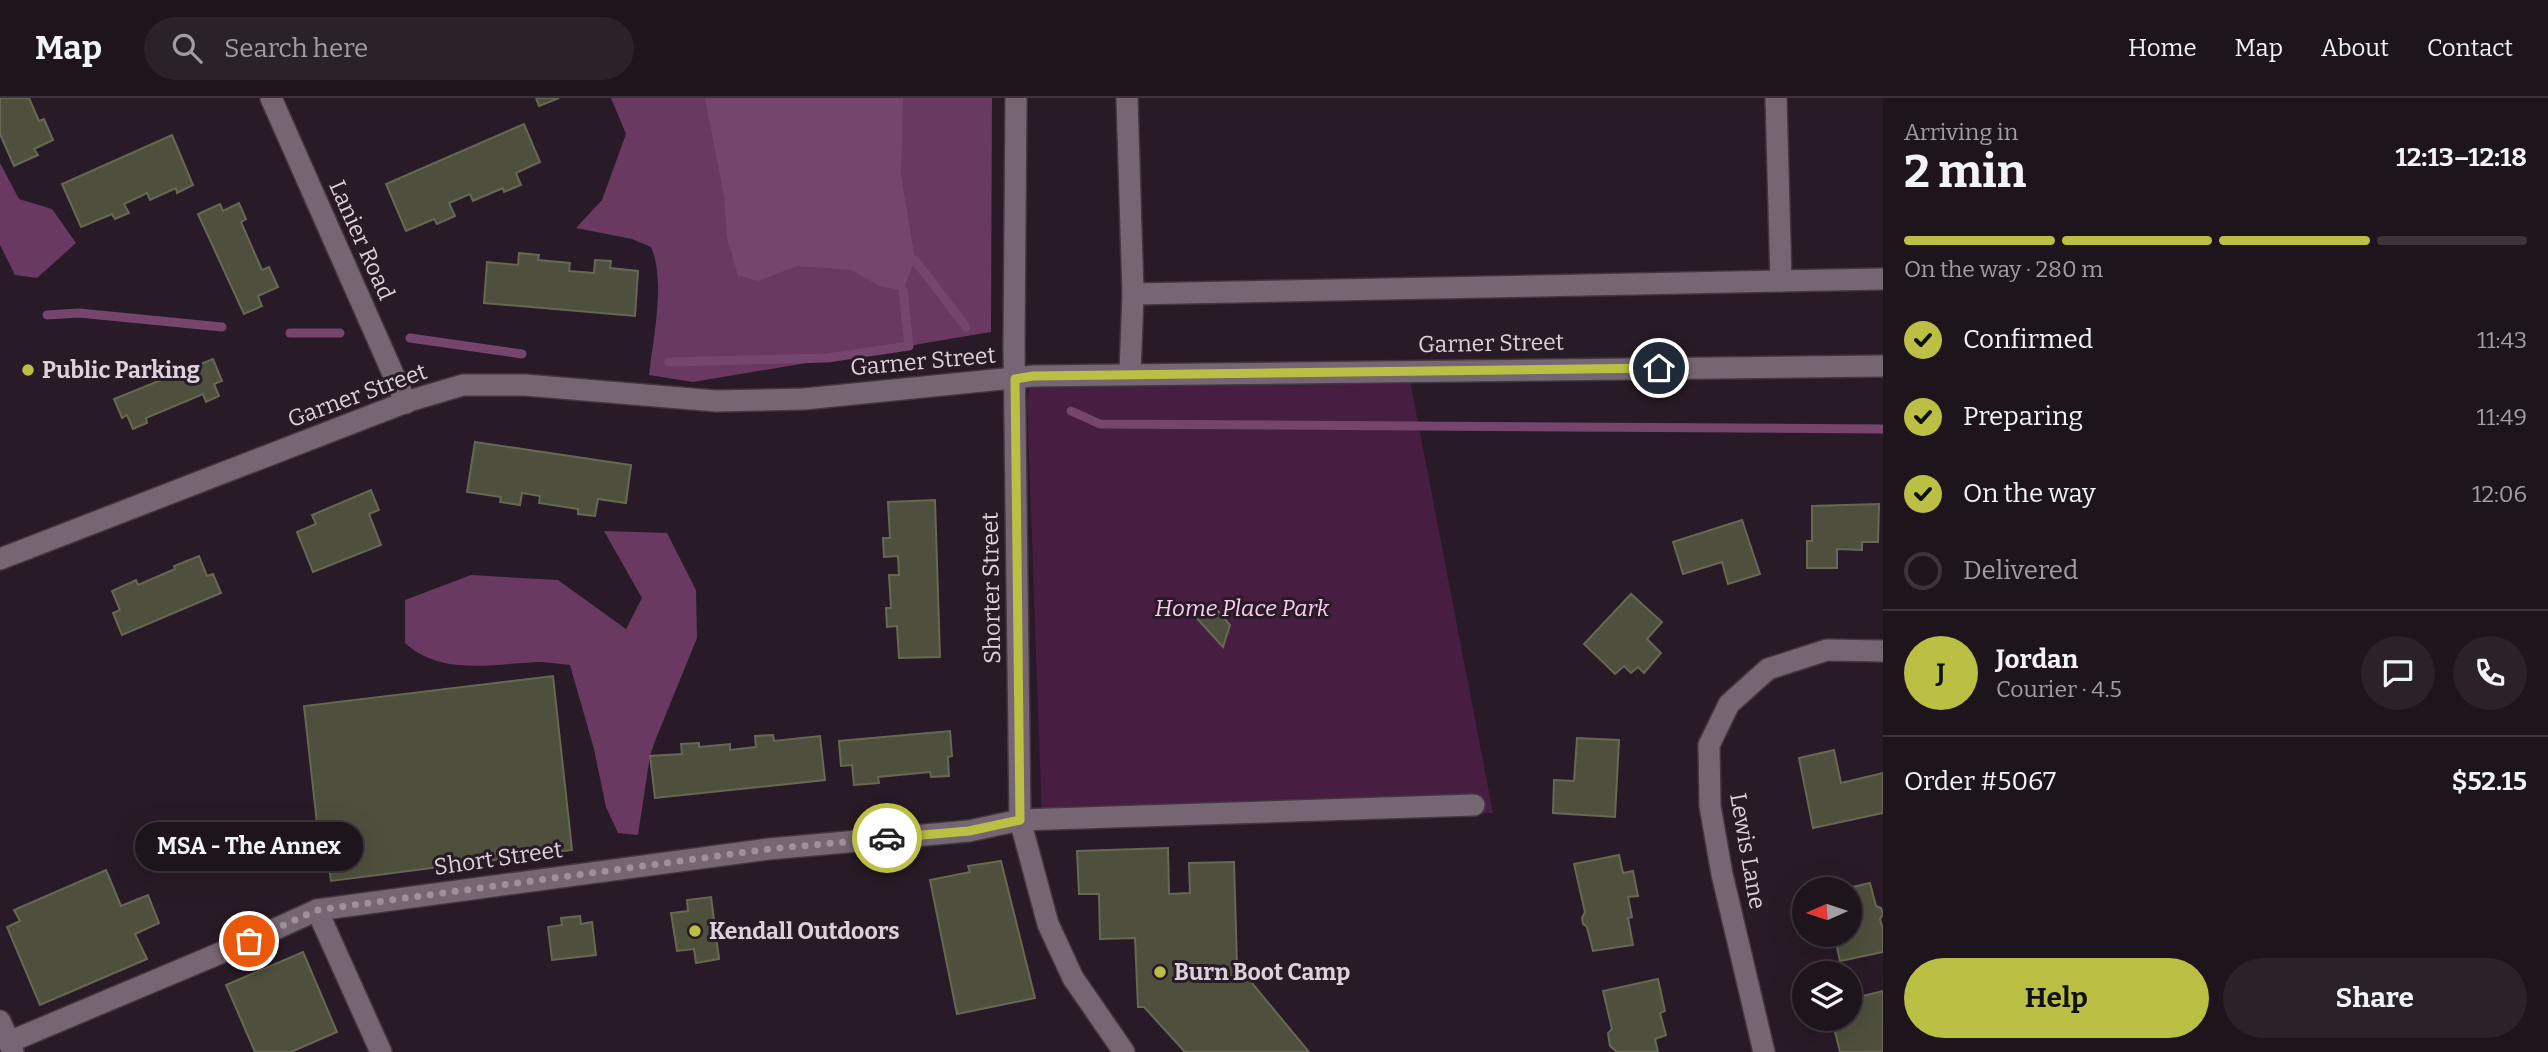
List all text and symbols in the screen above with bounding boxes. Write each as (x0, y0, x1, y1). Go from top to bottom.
search box (144, 17, 634, 80)
text: Map (35, 28, 102, 68)
icon: search (168, 29, 206, 67)
text: Search here (224, 33, 368, 64)
text: Home (2128, 34, 2197, 62)
text: Map (2235, 34, 2283, 62)
text: About (2321, 34, 2389, 62)
text: Contact (2427, 34, 2513, 62)
text: Arriving in (1904, 118, 2018, 146)
text: 12:13–12:18 (2396, 142, 2527, 173)
text: 2 min (1904, 144, 2026, 199)
street label: Lanier Road (323, 176, 401, 304)
text: On the way · 280 m (1904, 255, 2103, 283)
icon: check (1904, 321, 1942, 359)
text: Confirmed (1963, 324, 2093, 355)
text: 11:43 (2477, 326, 2527, 354)
street label: Garner Street (1418, 328, 1564, 358)
pin (1629, 338, 1689, 398)
street label: Garner Street (849, 341, 997, 381)
icon: home (1640, 349, 1678, 387)
place label: Public Parking (42, 356, 200, 384)
street label: Garner Street (284, 357, 430, 433)
marker: Public Parking (20, 362, 36, 378)
icon: check (1904, 398, 1942, 436)
text: Preparing (1963, 401, 2083, 432)
text: 11:49 (2477, 403, 2527, 431)
icon: check (1904, 475, 1942, 513)
text: On the way (1963, 478, 2096, 509)
text: 12:06 (2472, 480, 2527, 508)
street label: Shorter Street (976, 512, 1006, 664)
text: Delivered (1963, 555, 2078, 586)
park label: Home Place Park (1155, 594, 1330, 622)
button: chat (2361, 636, 2435, 710)
button: phone (2453, 636, 2527, 710)
text: Jordan (1996, 644, 2078, 675)
text: J (1937, 658, 1945, 689)
text: Courier · 4.5 (1996, 675, 2122, 703)
text: Order #5067 (1904, 766, 2056, 797)
text: $52.15 (2452, 766, 2527, 797)
street label: Lewis Lane (1724, 791, 1772, 911)
courier (852, 803, 922, 873)
icon: car (868, 819, 906, 857)
callout: MSA - The Annex (135, 822, 363, 871)
text: MSA - The Annex (157, 832, 341, 860)
street label: Short Street (432, 835, 564, 881)
north arrow (1792, 877, 1862, 947)
map controls (1792, 877, 1862, 1031)
pin (219, 911, 279, 971)
place label: Kendall Outdoors (709, 917, 900, 945)
icon: bag (230, 922, 268, 960)
marker: Kendall Outdoors (687, 923, 703, 939)
place label: Burn Boot Camp (1174, 958, 1350, 986)
button: Help (1904, 958, 2209, 1038)
button: Share (2223, 958, 2527, 1038)
button: layers (1792, 961, 1862, 1031)
marker: Burn Boot Camp (1152, 964, 1168, 980)

